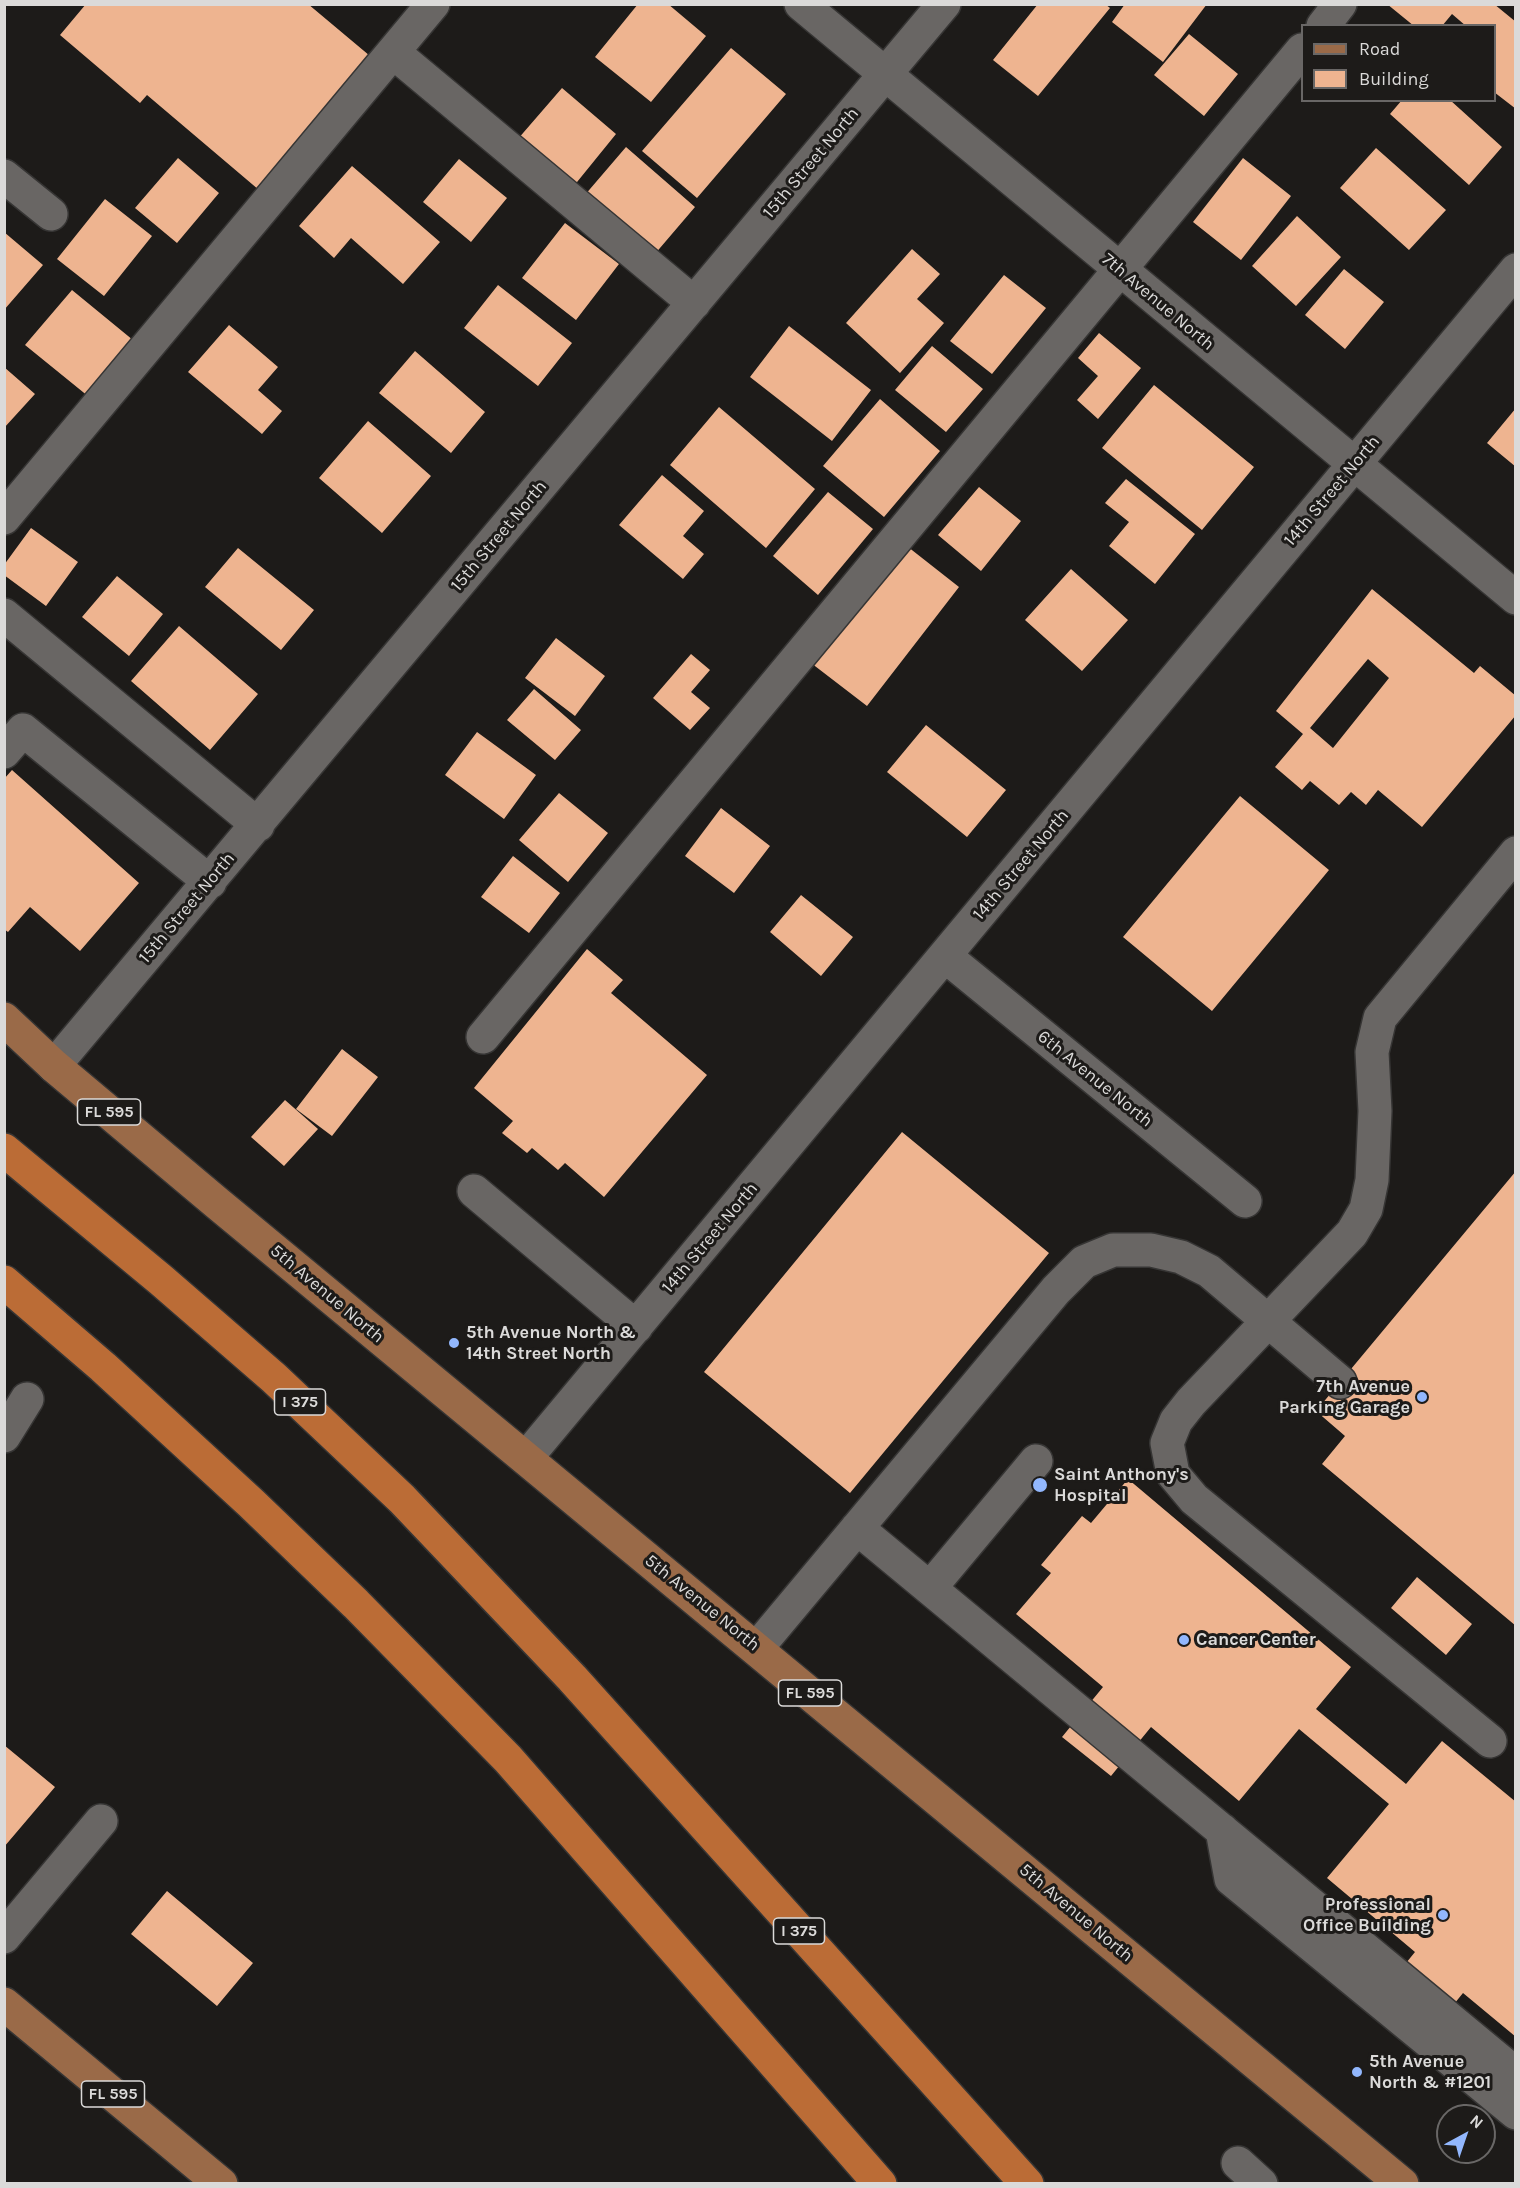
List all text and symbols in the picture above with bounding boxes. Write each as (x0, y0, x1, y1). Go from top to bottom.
legend (1301, 24, 1496, 102)
text: Road (1359, 38, 1400, 60)
text: Building (1359, 68, 1429, 90)
street label: 15th Street North (758, 103, 864, 223)
street label: 7th Avenue North (1097, 249, 1219, 355)
street label: 14th Street North (1279, 431, 1385, 551)
street label: 15th Street North (446, 476, 552, 596)
street label: 14th Street North (968, 805, 1074, 925)
street label: 15th Street North (134, 848, 240, 968)
street label: 6th Avenue North (1033, 1026, 1157, 1132)
road number: FL 595 (78, 1099, 140, 1125)
street label: 14th Street North (657, 1178, 763, 1298)
street label: 5th Avenue North (266, 1240, 388, 1348)
place label: 5th Avenue North & 14th Street North (466, 1322, 636, 1364)
marker: 5th Avenue North & 14th Street North (447, 1336, 461, 1350)
place label: 7th Avenue Parking Garage (1279, 1376, 1410, 1418)
road number: I 375 (274, 1389, 326, 1415)
marker: 7th Avenue Parking Garage (1415, 1390, 1429, 1404)
place label: Saint Anthony's Hospital (1054, 1464, 1189, 1506)
marker: Saint Anthony's Hospital (1031, 1476, 1049, 1494)
street label: 5th Avenue North (640, 1550, 764, 1656)
place label: Cancer Center (1196, 1629, 1316, 1651)
marker: Cancer Center (1177, 1633, 1191, 1647)
road number: FL 595 (778, 1680, 842, 1706)
street label: 5th Avenue North (1015, 1859, 1137, 1967)
place label: Professional Office Building (1303, 1894, 1431, 1936)
marker: Professional Office Building (1436, 1908, 1450, 1922)
road number: I 375 (774, 1918, 824, 1944)
place label: 5th Avenue North & #1201 (1369, 2051, 1491, 2094)
marker: 5th Avenue North & #1201 (1350, 2065, 1364, 2079)
road number: FL 595 (82, 2081, 144, 2107)
north arrow (1436, 2104, 1496, 2164)
text: N (1466, 2110, 1487, 2132)

